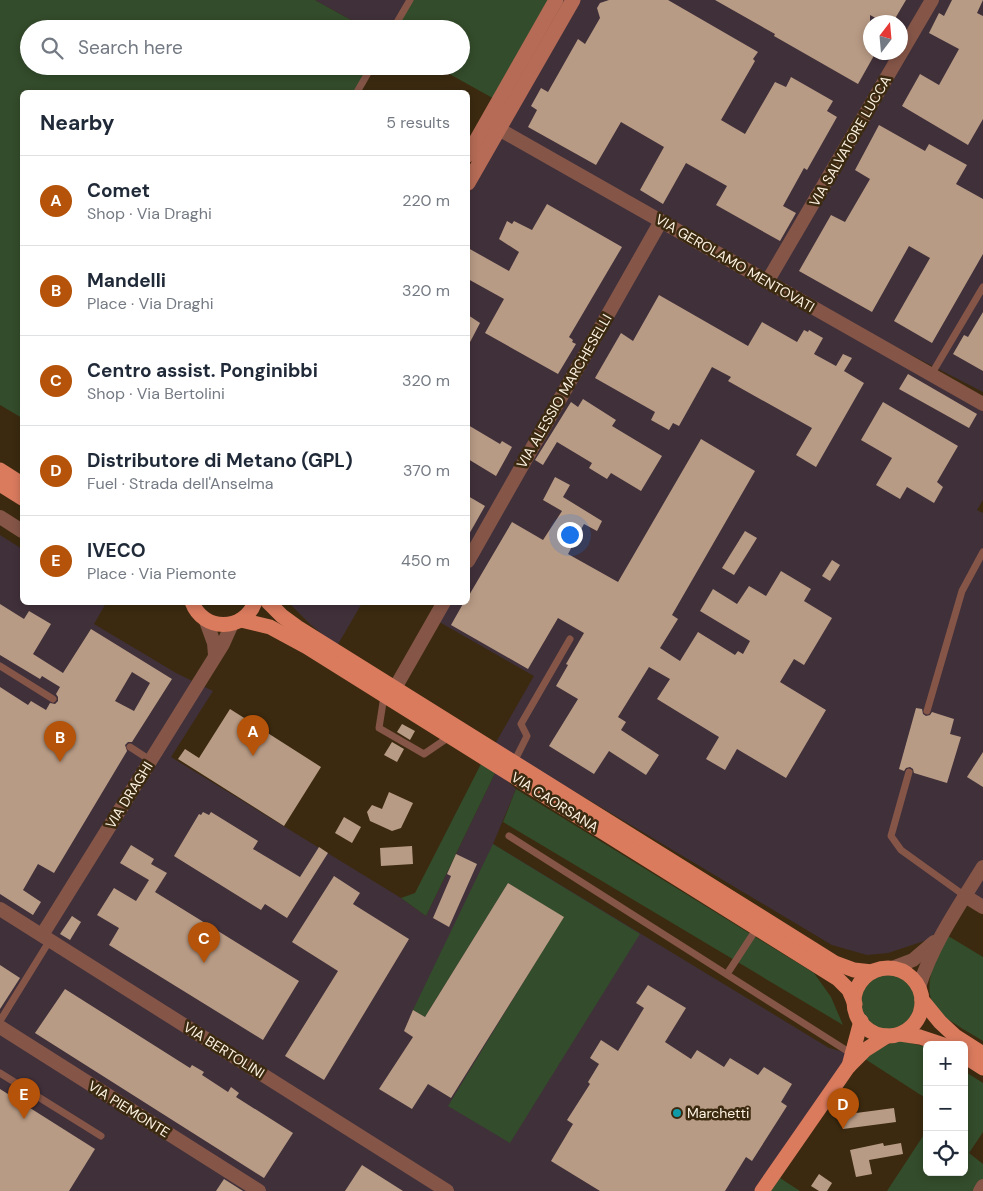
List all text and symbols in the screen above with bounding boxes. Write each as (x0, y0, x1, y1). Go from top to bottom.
north arrow (863, 15, 908, 60)
search box (20, 20, 470, 75)
icon: search (38, 34, 66, 62)
text: Search here (78, 35, 183, 60)
street label: VIA SALVATORE LUCCA (805, 72, 895, 210)
text: Nearby (40, 109, 114, 137)
text: 5 results (386, 112, 450, 133)
text: Comet (87, 178, 150, 203)
text: A (50, 190, 62, 211)
text: 220 m (402, 190, 450, 211)
text: Shop · Via Draghi (87, 203, 212, 224)
street label: VIA GEROLAMO MENTOVATI (652, 210, 818, 316)
text: Mandelli (87, 268, 166, 293)
text: B (51, 280, 61, 301)
text: 320 m (402, 280, 450, 301)
text: Place · Via Draghi (87, 293, 214, 314)
street label: VIA ALESSIO MARCHESELLI (512, 311, 616, 471)
text: Centro assist. Ponginibbi (87, 358, 318, 383)
text: C (50, 370, 62, 391)
text: 320 m (402, 370, 450, 391)
text: Shop · Via Bertolini (87, 383, 225, 404)
text: Distributore di Metano (GPL) (87, 448, 353, 473)
text: D (50, 460, 62, 481)
text: 370 m (403, 460, 450, 481)
text: Fuel · Strada dell'Anselma (87, 473, 274, 494)
your location (557, 522, 583, 548)
text: IVECO (87, 538, 146, 563)
text: E (51, 550, 61, 571)
text: 450 m (401, 550, 450, 571)
text: Place · Via Piemonte (87, 563, 236, 584)
pin: A (237, 715, 269, 756)
pin: B (44, 721, 76, 762)
street label: VIA DRAGHI (101, 758, 157, 832)
street label: VIA CAORSANA (508, 768, 602, 836)
pin: C (188, 922, 220, 963)
street label: VIA BERTOLINI (180, 1018, 268, 1082)
map controls (923, 1041, 968, 1176)
button: + (923, 1041, 968, 1086)
street label: VIA PIEMONTE (85, 1077, 173, 1141)
pin: E (8, 1078, 40, 1119)
button: − (923, 1086, 968, 1131)
pin: D (827, 1088, 859, 1129)
place label: Marchetti (687, 1104, 749, 1122)
marker: Marchetti (671, 1107, 683, 1119)
button: locate (923, 1131, 968, 1176)

